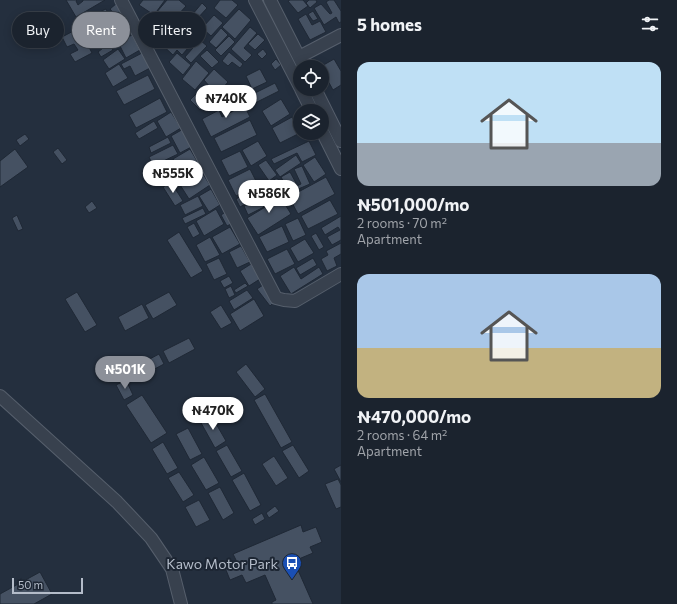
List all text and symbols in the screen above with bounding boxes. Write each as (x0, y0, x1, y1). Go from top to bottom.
chip: Buy (12, 12, 64, 48)
chip: Rent (72, 12, 130, 48)
chip: Filters (138, 12, 206, 48)
icon: filters (639, 13, 661, 35)
text: 5 homes (357, 14, 422, 35)
map controls (293, 60, 329, 140)
button: locate (293, 60, 329, 96)
pin: ₦740K (198, 85, 254, 119)
icon: home (473, 88, 545, 160)
text: ₦740K (205, 90, 247, 106)
button: layers (293, 104, 329, 140)
pin: ₦555K (145, 160, 201, 194)
text: ₦555K (152, 165, 194, 181)
pin: ₦586K (241, 180, 297, 214)
text: ₦586K (247, 185, 291, 201)
text: ₦501,000/mo (357, 194, 469, 215)
text: 2 rooms · 70 m² (357, 215, 447, 231)
text: Apartment (357, 231, 422, 247)
icon: home (473, 300, 545, 372)
pin: ₦501K (97, 356, 153, 390)
text: ₦501K (104, 361, 146, 377)
pin: ₦470K (185, 397, 241, 431)
text: ₦470K (191, 402, 235, 418)
text: ₦470,000/mo (357, 406, 471, 427)
text: 2 rooms · 64 m² (357, 427, 447, 443)
text: Apartment (357, 443, 422, 459)
bus stop icon: Kawo Motor Park (281, 552, 303, 580)
place label: Kawo Motor Park (166, 555, 278, 572)
scale bar (12, 576, 83, 595)
text: 50 m (18, 578, 43, 591)

